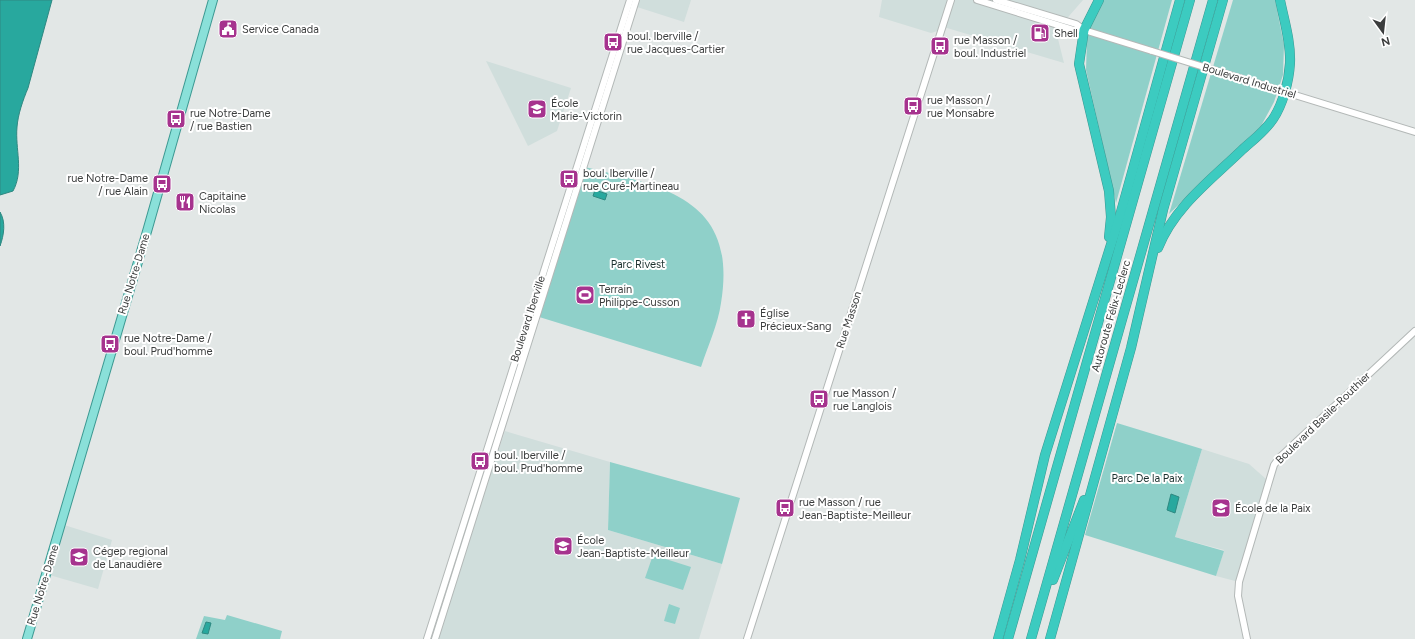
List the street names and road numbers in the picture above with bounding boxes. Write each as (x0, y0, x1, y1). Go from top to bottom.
street label: Boulevard Industriel (1201, 61, 1297, 101)
street label: Rue Notre-Dame (116, 232, 152, 316)
street label: Autoroute Félix-Leclerc (1089, 259, 1133, 373)
street label: Boulevard Iberville (508, 274, 548, 364)
street label: Rue Masson (834, 290, 864, 350)
street label: Boulevard Basile-Routhier (1273, 369, 1373, 467)
street label: Rue Notre-Dame (25, 543, 61, 627)

